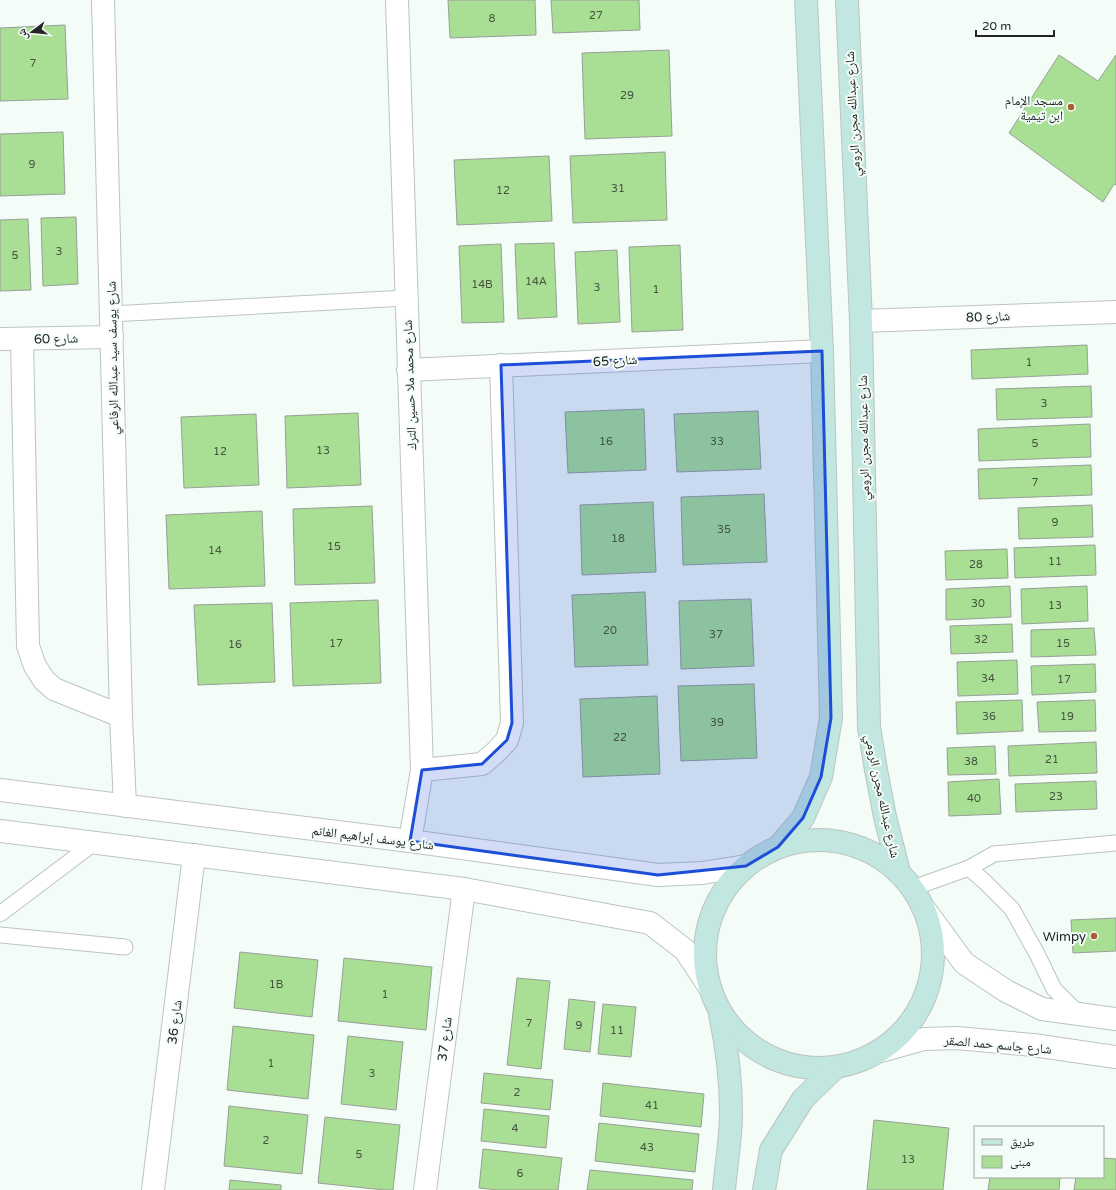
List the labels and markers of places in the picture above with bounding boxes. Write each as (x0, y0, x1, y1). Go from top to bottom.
place label: مسجد الإمام ابن تيمية (1005, 93, 1063, 124)
marker: مسجد الإمام ابن تيمية (1066, 102, 1076, 112)
place label: Wimpy (1043, 929, 1086, 945)
marker: Wimpy (1089, 931, 1099, 941)

